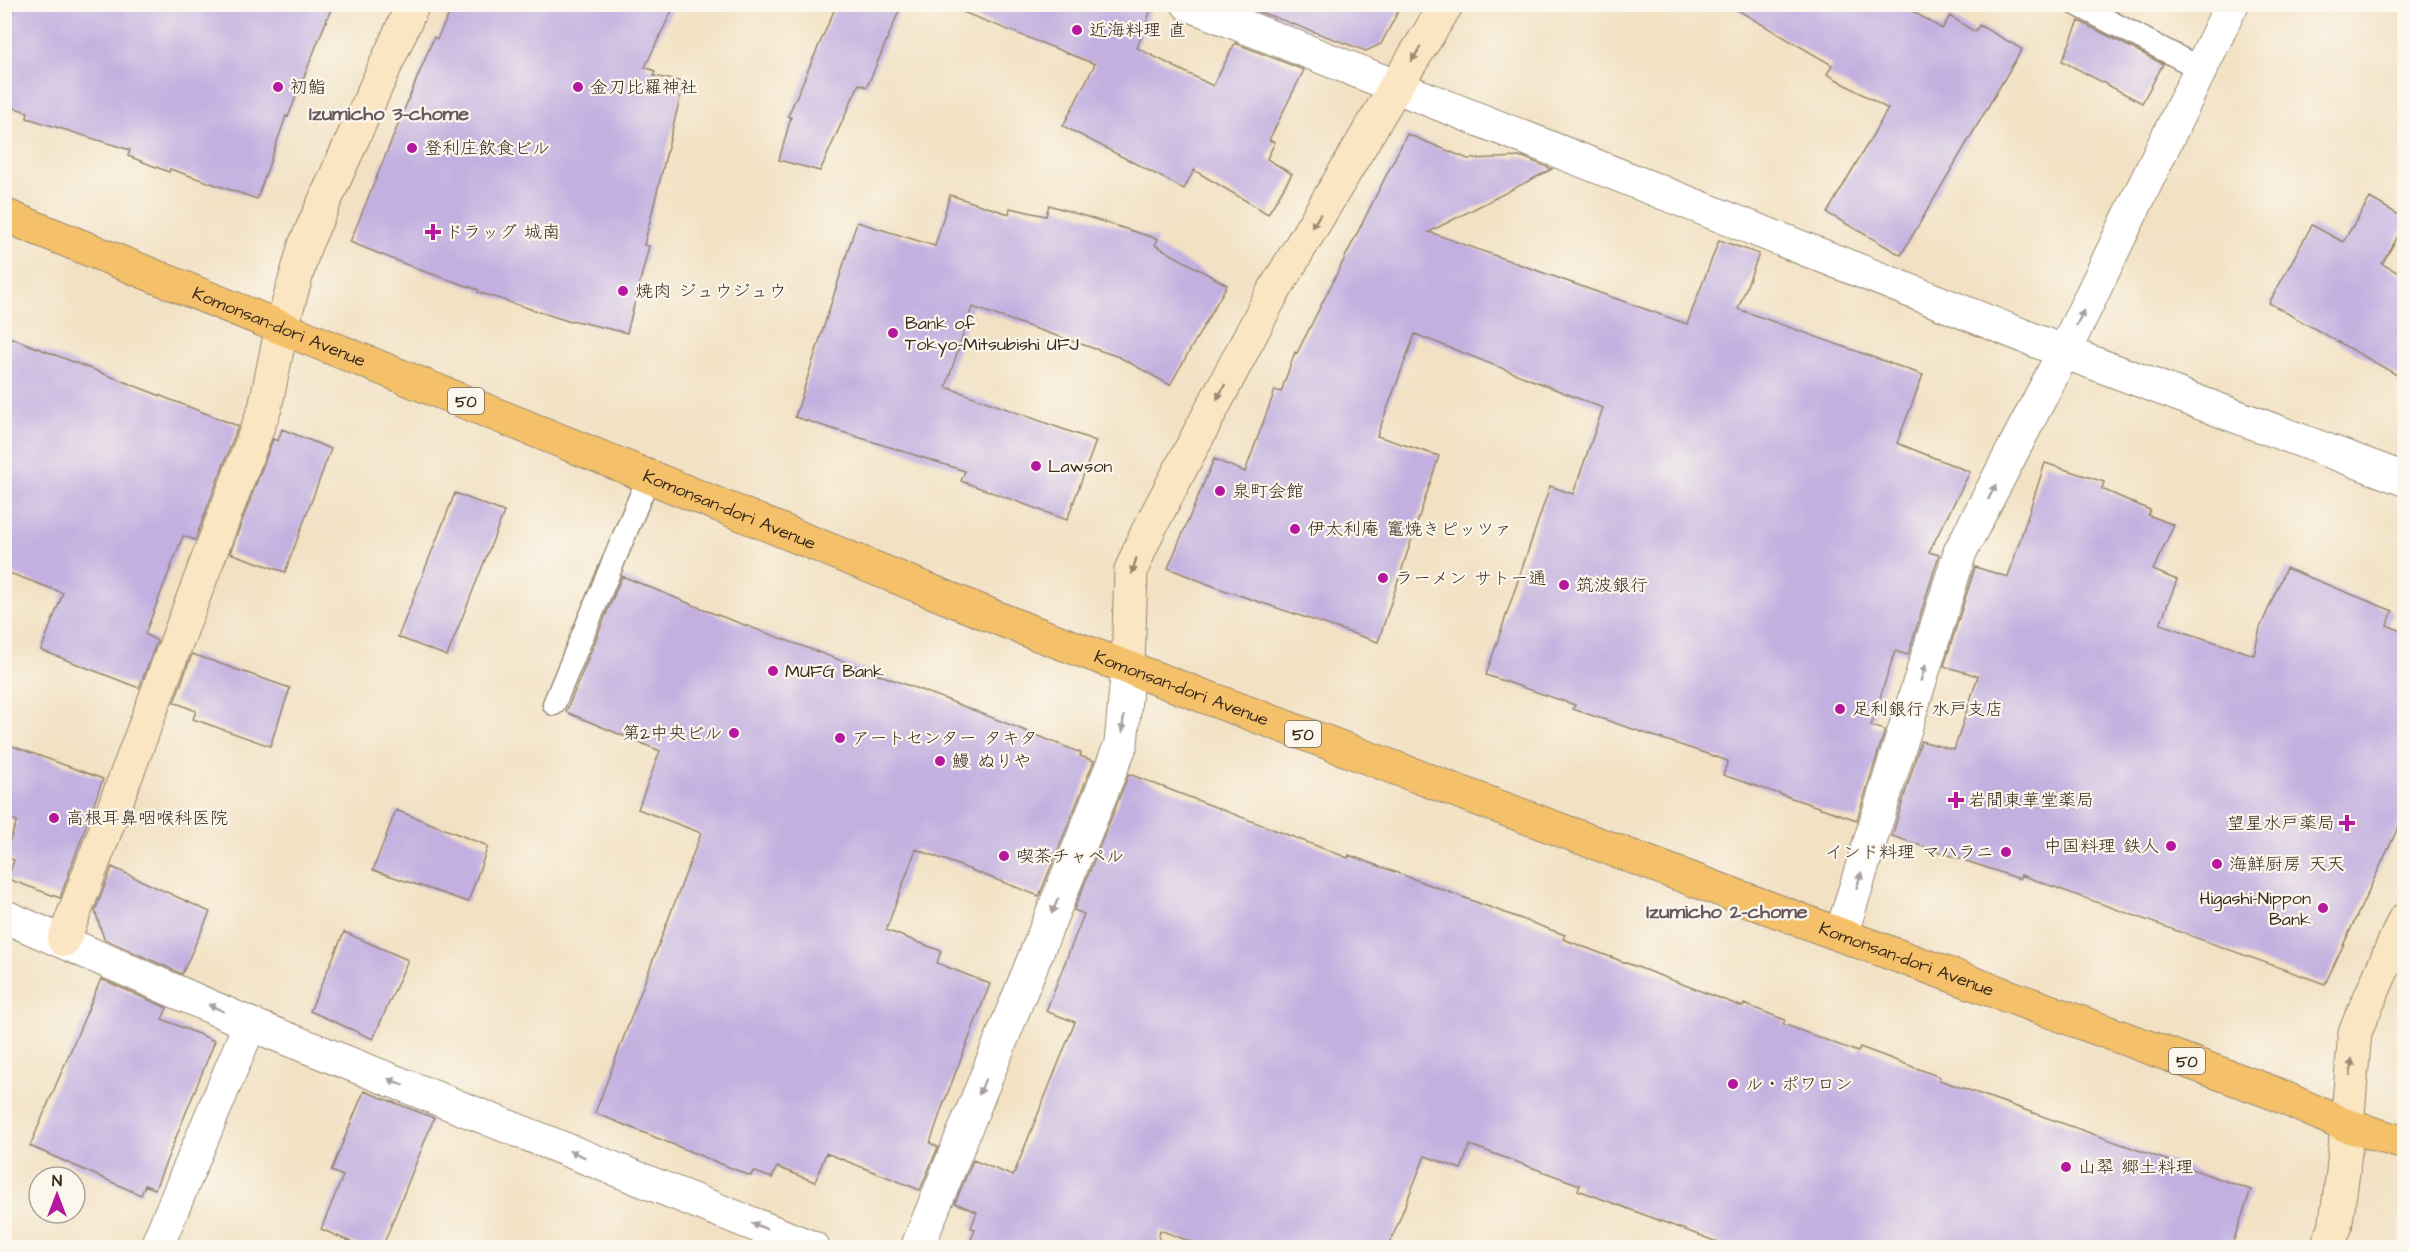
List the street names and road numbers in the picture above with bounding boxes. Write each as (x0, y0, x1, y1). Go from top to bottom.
street label: Komonsan-dori Avenue (189, 281, 370, 374)
road number: 50 (448, 388, 484, 414)
street label: Komonsan-dori Avenue (639, 463, 820, 556)
street label: Komonsan-dori Avenue (1090, 644, 1272, 733)
road number: 50 (1285, 721, 1321, 747)
street label: Komonsan-dori Avenue (1815, 916, 1998, 1003)
road number: 50 (2169, 1048, 2205, 1074)

